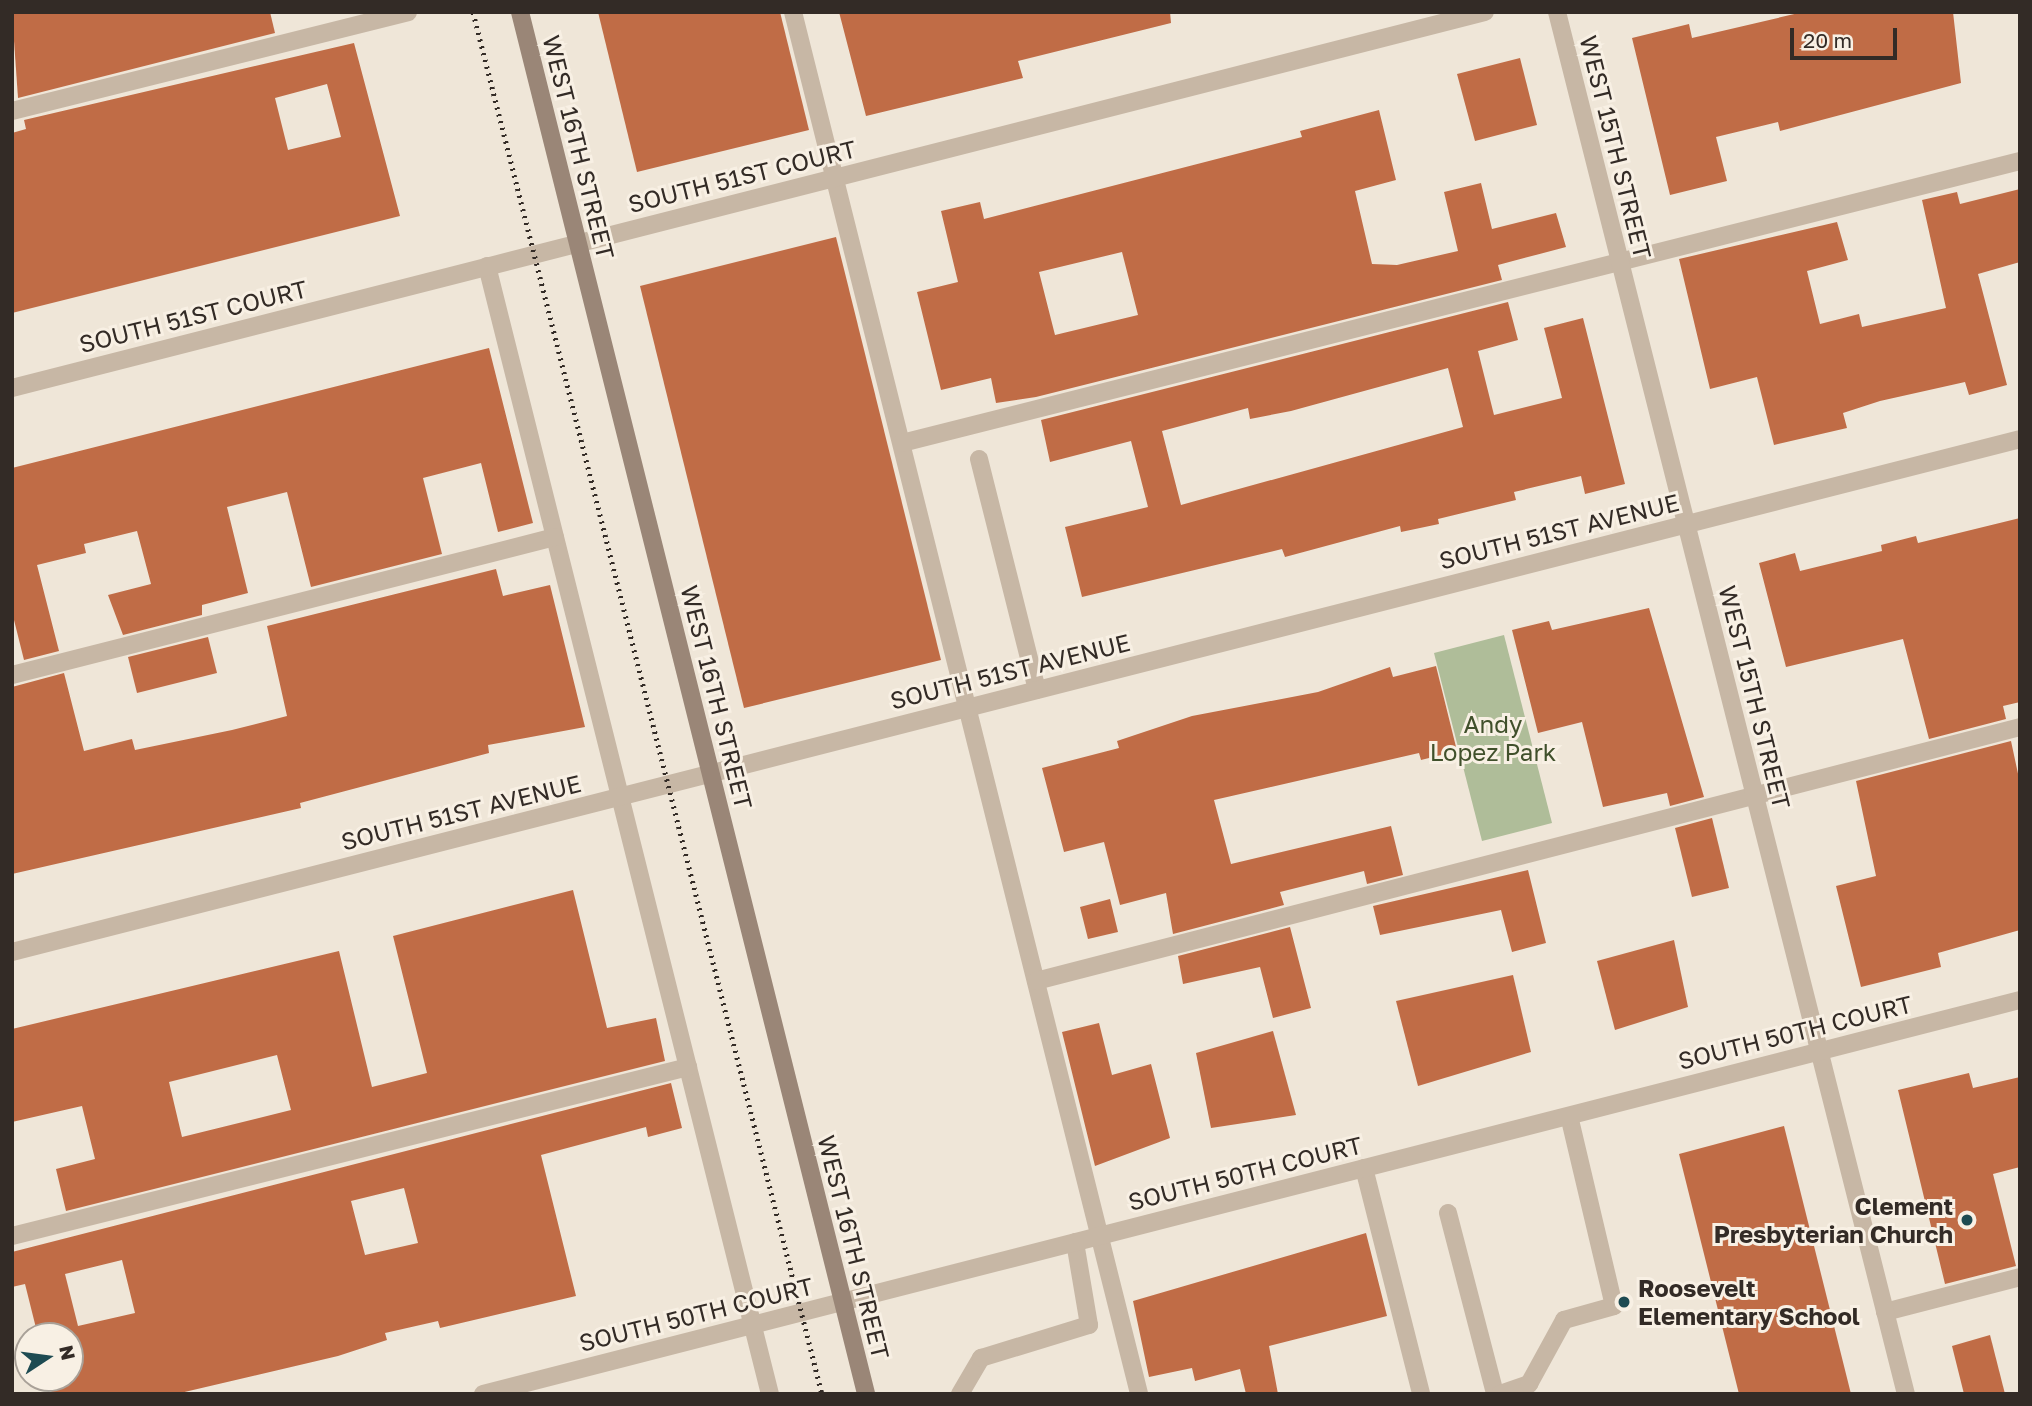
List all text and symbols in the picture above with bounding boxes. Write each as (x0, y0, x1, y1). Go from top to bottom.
scale bar (1794, 14, 1901, 58)
text: 20 m (1803, 27, 1852, 53)
street label: WEST 16TH STREET (537, 32, 621, 262)
street label: WEST 15TH STREET (1574, 32, 1658, 262)
street label: SOUTH 51ST COURT (625, 134, 859, 218)
street label: SOUTH 51ST COURT (76, 274, 310, 358)
street label: SOUTH 51ST AVENUE (1436, 487, 1682, 575)
street label: WEST 16TH STREET (675, 582, 759, 812)
street label: WEST 15TH STREET (1713, 582, 1797, 812)
street label: SOUTH 51ST AVENUE (887, 627, 1133, 715)
park label: Andy Lopez Park (1430, 710, 1556, 766)
street label: SOUTH 51ST AVENUE (338, 768, 584, 856)
street label: SOUTH 50TH COURT (1675, 989, 1915, 1075)
street label: SOUTH 50TH COURT (1125, 1130, 1365, 1216)
street label: WEST 16TH STREET (812, 1132, 896, 1362)
place label: Clement Presbyterian Church (1714, 1192, 1953, 1248)
marker: Clement Presbyterian Church (1959, 1212, 1975, 1228)
street label: SOUTH 50TH COURT (576, 1271, 816, 1357)
place label: Roosevelt Elementary School (1638, 1274, 1860, 1330)
marker: Roosevelt Elementary School (1616, 1294, 1632, 1310)
north arrow (14, 1322, 84, 1392)
text: N (55, 1343, 81, 1362)

